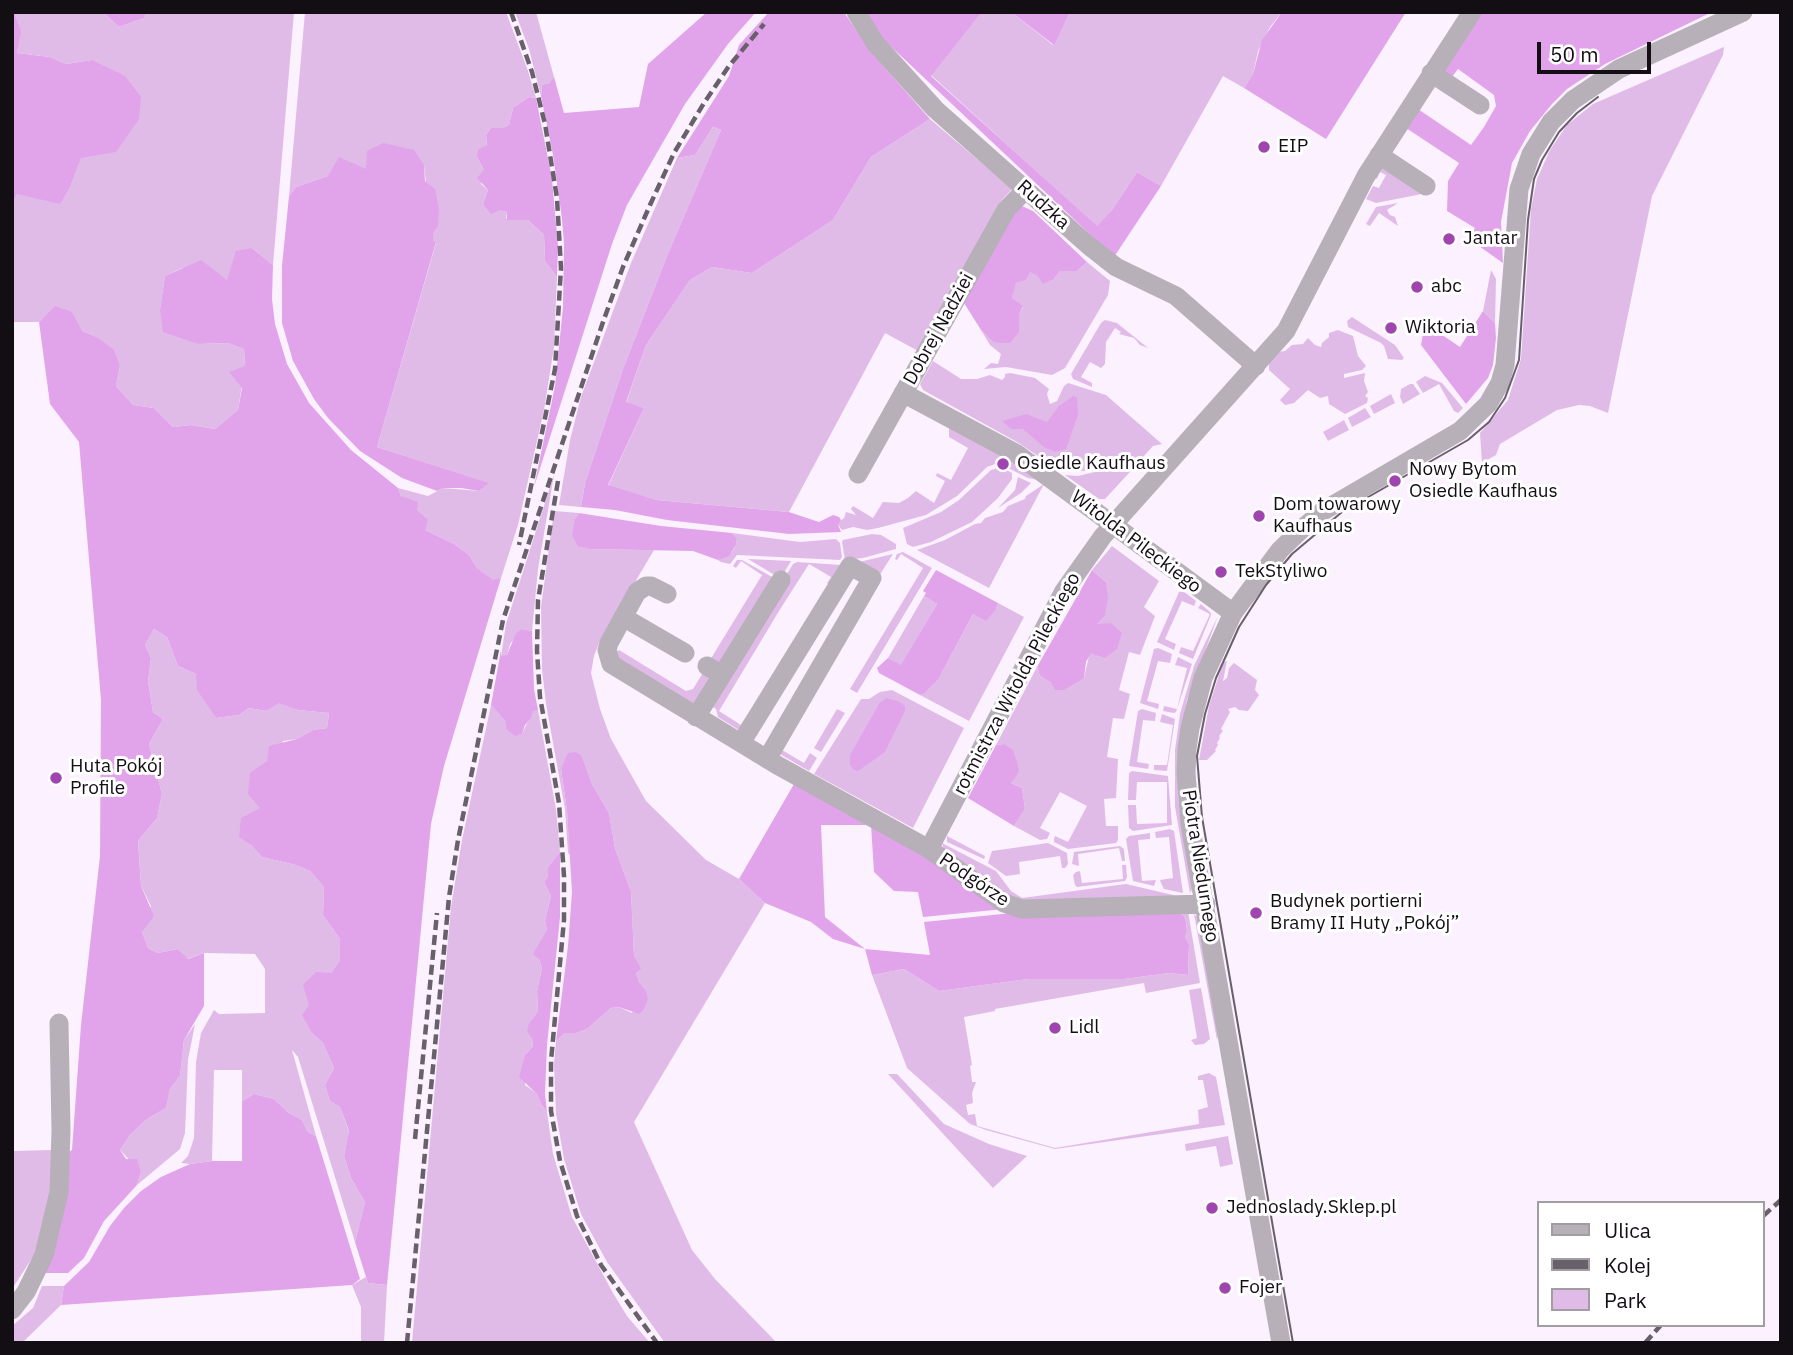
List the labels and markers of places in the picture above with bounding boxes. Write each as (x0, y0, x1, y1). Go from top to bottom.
place label: EIP (1278, 136, 1308, 158)
marker: EIP (1256, 139, 1272, 155)
place label: Jantar (1463, 228, 1517, 250)
marker: Jantar (1441, 231, 1457, 247)
place label: abc (1431, 276, 1462, 298)
marker: abc (1409, 279, 1425, 295)
place label: Wiktoria (1405, 317, 1476, 339)
marker: Wiktoria (1383, 320, 1399, 336)
place label: Osiedle Kaufhaus (1017, 453, 1166, 475)
marker: Osiedle Kaufhaus (995, 456, 1011, 472)
place label: Nowy Bytom Osiedle Kaufhaus (1409, 459, 1558, 503)
marker: Nowy Bytom Osiedle Kaufhaus (1387, 473, 1403, 489)
place label: Dom towarowy Kaufhaus (1273, 494, 1401, 538)
marker: Dom towarowy Kaufhaus (1251, 508, 1267, 524)
place label: TekStyliwo (1235, 561, 1327, 583)
marker: TekStyliwo (1213, 564, 1229, 580)
place label: Huta Pokój Profile (70, 756, 162, 800)
marker: Huta Pokój Profile (48, 770, 64, 786)
place label: Budynek portierni Bramy II Huty „Pokój” (1270, 891, 1459, 935)
marker: Budynek portierni Bramy II Huty „Pokój” (1248, 905, 1264, 921)
place label: Lidl (1069, 1017, 1099, 1039)
marker: Lidl (1047, 1020, 1063, 1036)
place label: Jednoslady.Sklep.pl (1226, 1197, 1396, 1219)
marker: Jednoslady.Sklep.pl (1204, 1200, 1220, 1216)
place label: Fojer (1239, 1277, 1282, 1299)
marker: Fojer (1217, 1280, 1233, 1296)

